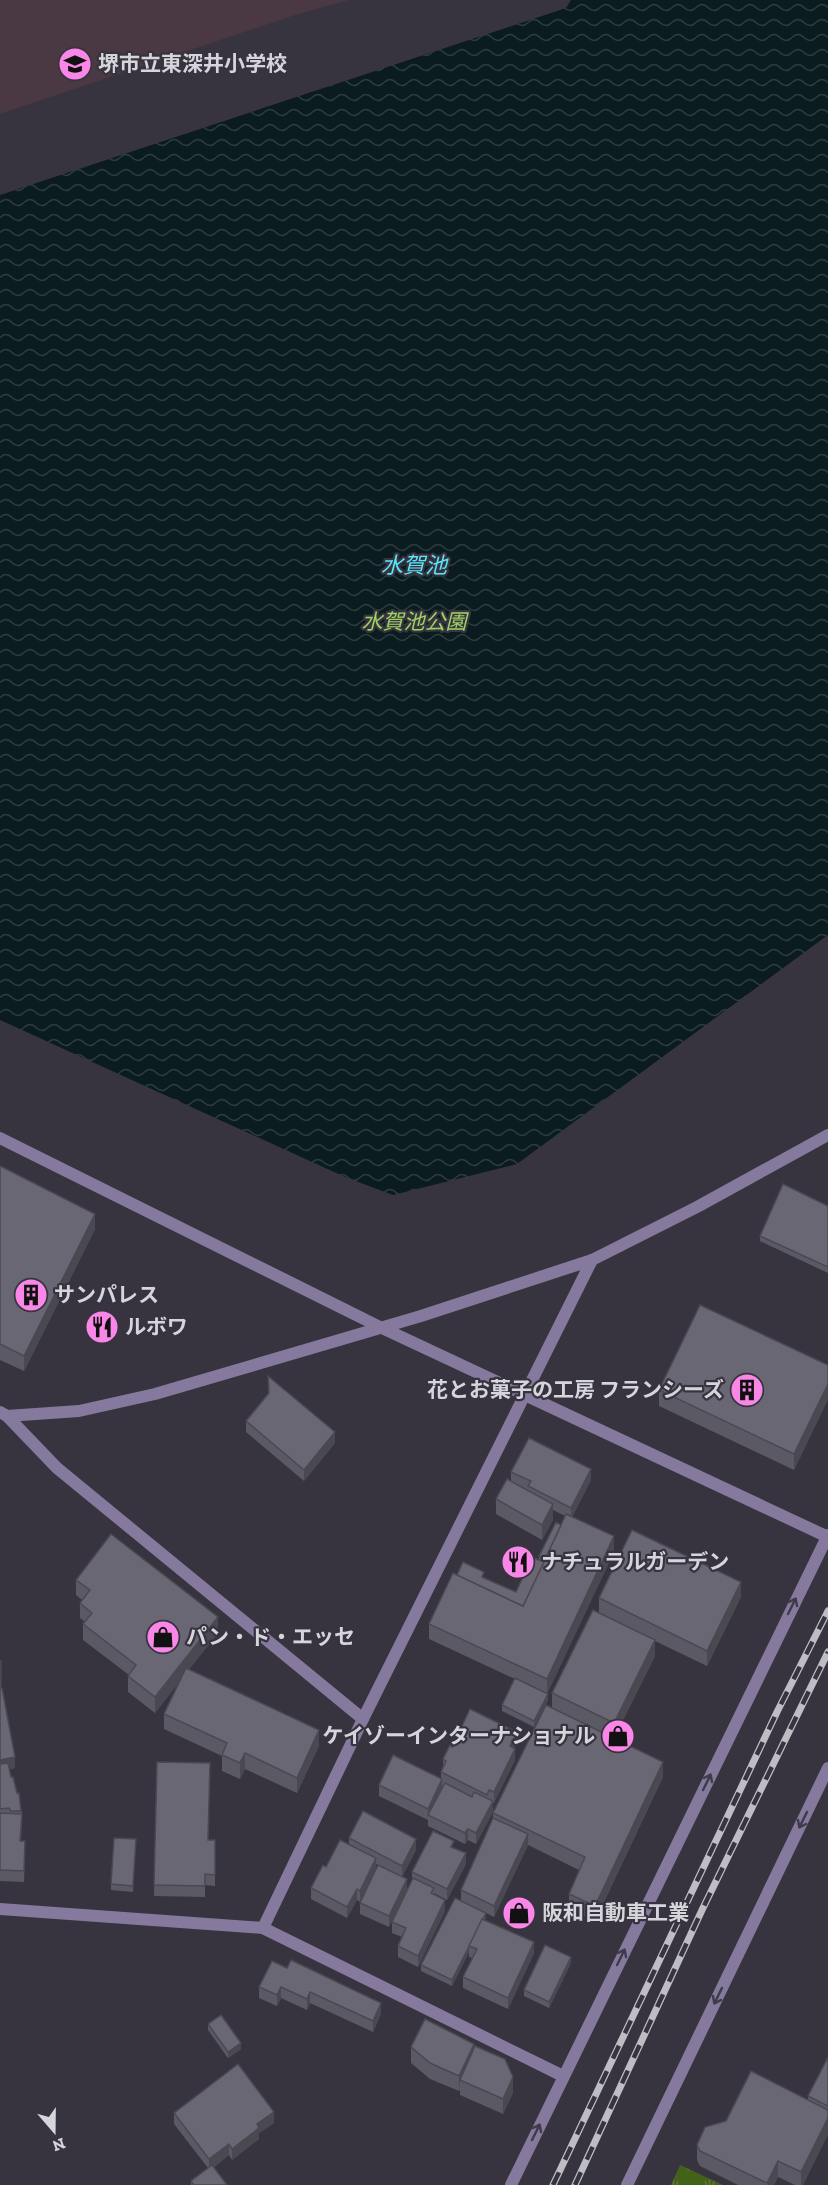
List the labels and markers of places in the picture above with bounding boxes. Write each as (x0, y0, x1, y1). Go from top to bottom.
school or university icon: 堺市立東深井小学校 (57, 46, 93, 82)
place label: 堺市立東深井小学校 (98, 51, 287, 76)
building icon: サンパレス (13, 1277, 49, 1313)
place label: サンパレス (54, 1282, 159, 1307)
restaurant icon: ルボワ (84, 1309, 120, 1345)
place label: ルボワ (125, 1314, 188, 1339)
building icon: 花とお菓子の工房 フランシーズ (729, 1372, 765, 1408)
place label: 花とお菓子の工房 フランシーズ (427, 1377, 724, 1402)
restaurant icon: ナチュラルガーデン (500, 1544, 536, 1580)
place label: ナチュラルガーデン (541, 1549, 729, 1574)
shop icon: パン・ド・エッセ (145, 1619, 181, 1655)
place label: パン・ド・エッセ (186, 1624, 355, 1649)
shop icon: ケイゾーインターナショナル (600, 1718, 636, 1754)
place label: ケイゾーインターナショナル (322, 1723, 595, 1748)
shop icon: 阪和自動車工業 (501, 1895, 537, 1931)
place label: 阪和自動車工業 (542, 1900, 689, 1925)

